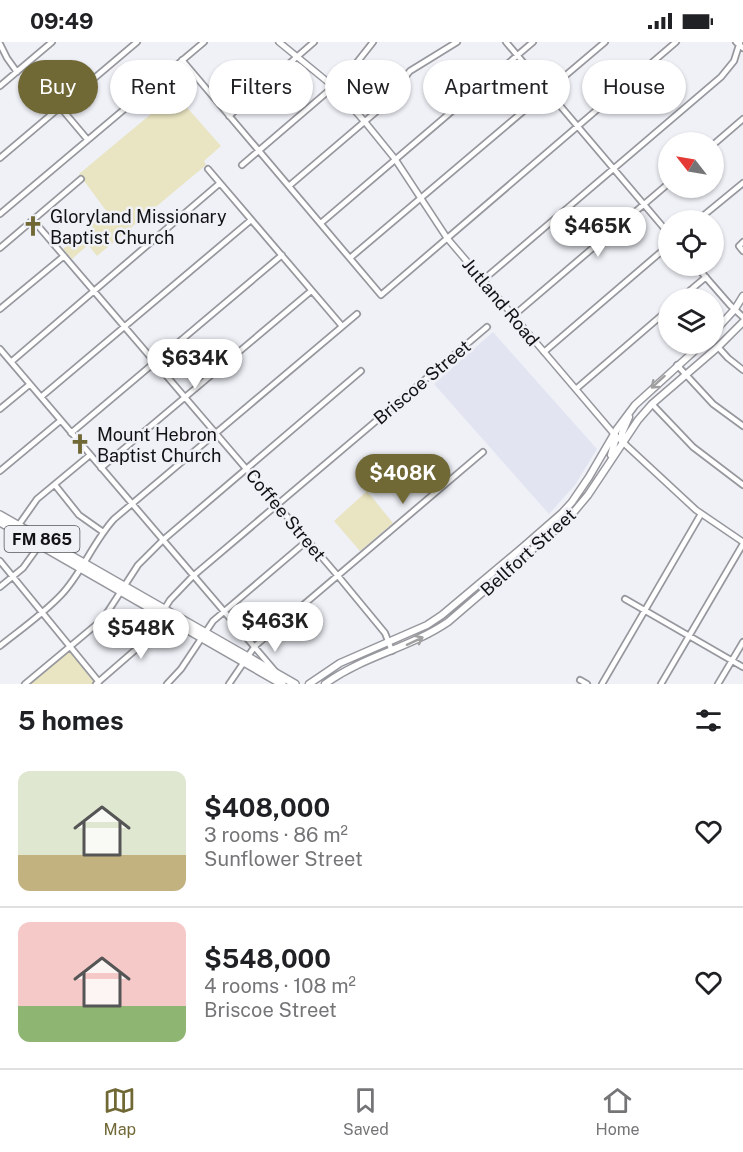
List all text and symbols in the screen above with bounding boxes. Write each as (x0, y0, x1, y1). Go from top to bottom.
text: 09:49 (30, 8, 93, 34)
chip: Buy (18, 60, 98, 114)
chip: Rent (110, 60, 197, 114)
chip: Filters (209, 60, 313, 114)
chip: New (325, 60, 411, 114)
chip: Apartment (423, 60, 570, 114)
chip: House (582, 60, 686, 114)
north arrow (658, 132, 724, 198)
map controls (658, 132, 724, 354)
place label: Gloryland Missionary Baptist Church (50, 206, 227, 248)
pin: $465K (556, 207, 640, 258)
button: locate (658, 210, 724, 276)
church icon: Gloryland Missionary Baptist Church (21, 214, 45, 238)
text: $465K (564, 214, 632, 238)
street label: Jutland Road (458, 254, 544, 350)
button: layers (658, 288, 724, 354)
street label: Briscoe Street (369, 336, 475, 428)
pin: $634K (153, 339, 237, 390)
text: $634K (161, 346, 229, 370)
one-way arrow (651, 375, 666, 389)
place label: Mount Hebron Baptist Church (97, 424, 221, 466)
church icon: Mount Hebron Baptist Church (68, 432, 92, 456)
pin: $408K (361, 454, 445, 505)
text: $408K (369, 461, 437, 485)
street label: Coffee Street (242, 465, 330, 565)
street label: Bellfort Street (476, 504, 580, 600)
road number: FM 865 (4, 526, 80, 552)
pin: $463K (233, 602, 317, 653)
pin: $548K (99, 609, 183, 660)
text: $463K (241, 609, 309, 633)
text: $548K (107, 616, 175, 640)
one-way arrow (406, 635, 424, 647)
icon: filters (692, 704, 725, 737)
text: 5 homes (18, 705, 124, 736)
text: $408,000 (204, 792, 330, 823)
icon: home (66, 795, 138, 867)
icon: heart (692, 815, 725, 848)
text: 3 rooms · 86 m² (204, 823, 348, 847)
text: Sunflower Street (204, 847, 363, 871)
text: $548,000 (204, 943, 331, 974)
icon: home (66, 946, 138, 1018)
icon: heart (692, 966, 725, 999)
text: 4 rooms · 108 m² (204, 974, 356, 998)
text: Briscoe Street (204, 998, 337, 1022)
tab: Map (103, 1084, 136, 1139)
tab: Saved (343, 1084, 389, 1139)
tab: Home (596, 1084, 640, 1139)

